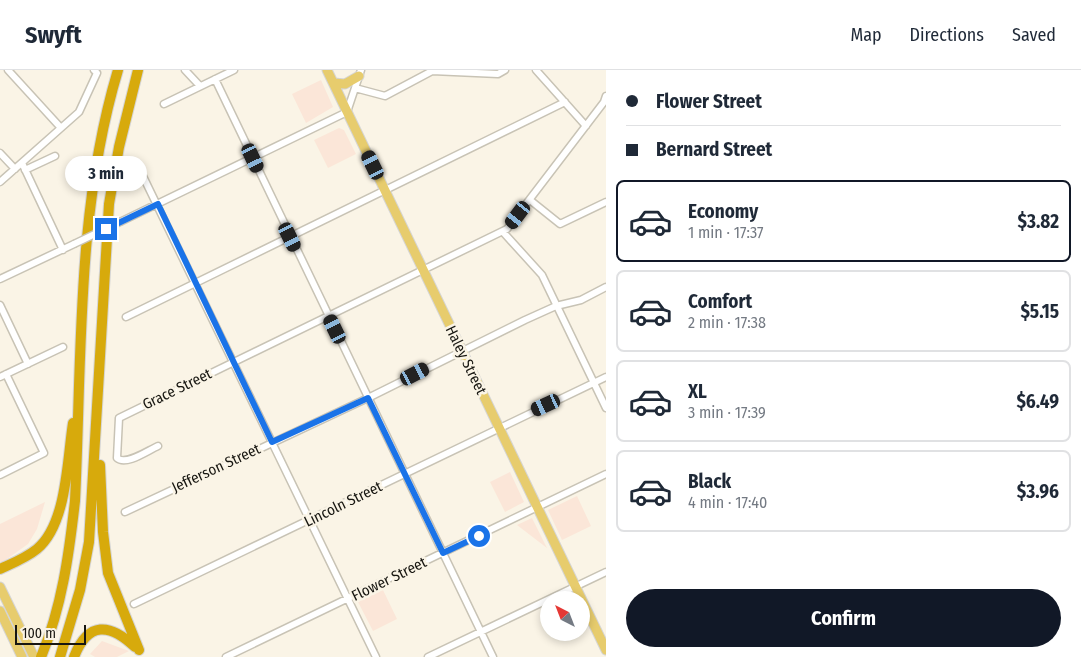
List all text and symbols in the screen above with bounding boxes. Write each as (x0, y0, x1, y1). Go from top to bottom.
text: Swyft (25, 21, 82, 49)
text: Map (850, 24, 882, 46)
text: Directions (910, 24, 984, 46)
text: Saved (1012, 24, 1056, 46)
text: Flower Street (656, 90, 762, 113)
text: Bernard Street (656, 138, 772, 161)
car (239, 141, 266, 175)
car (359, 148, 386, 182)
callout: 3 min (65, 156, 147, 192)
text: 3 min (88, 164, 124, 183)
car (502, 199, 533, 231)
icon: car (628, 199, 673, 244)
text: Economy (688, 200, 758, 223)
text: $3.82 (1017, 210, 1059, 233)
route end (95, 218, 117, 240)
car (276, 220, 303, 254)
text: 1 min · 17:37 (688, 223, 764, 242)
icon: car (628, 289, 673, 334)
text: Comfort (688, 290, 752, 313)
text: $5.15 (1020, 300, 1059, 323)
car (321, 312, 348, 346)
text: 2 min · 17:38 (688, 313, 766, 332)
street label: Haley Street (442, 323, 490, 398)
car (398, 361, 431, 387)
street label: Grace Street (139, 365, 215, 413)
icon: car (628, 379, 673, 424)
text: XL (688, 380, 707, 403)
text: $6.49 (1016, 390, 1059, 413)
car (529, 392, 562, 418)
text: 3 min · 17:39 (688, 403, 766, 422)
street label: Jefferson Street (169, 440, 263, 496)
icon: car (628, 469, 673, 514)
text: Black (688, 470, 731, 493)
street label: Lincoln Street (301, 477, 385, 531)
text: $3.96 (1017, 480, 1059, 503)
text: 4 min · 17:40 (688, 493, 767, 512)
route start (468, 525, 490, 547)
street label: Flower Street (349, 553, 429, 605)
button: Confirm (626, 589, 1061, 647)
north arrow (540, 591, 590, 641)
map controls (540, 591, 590, 641)
scale bar (15, 622, 86, 645)
text: 100 m (22, 625, 56, 642)

